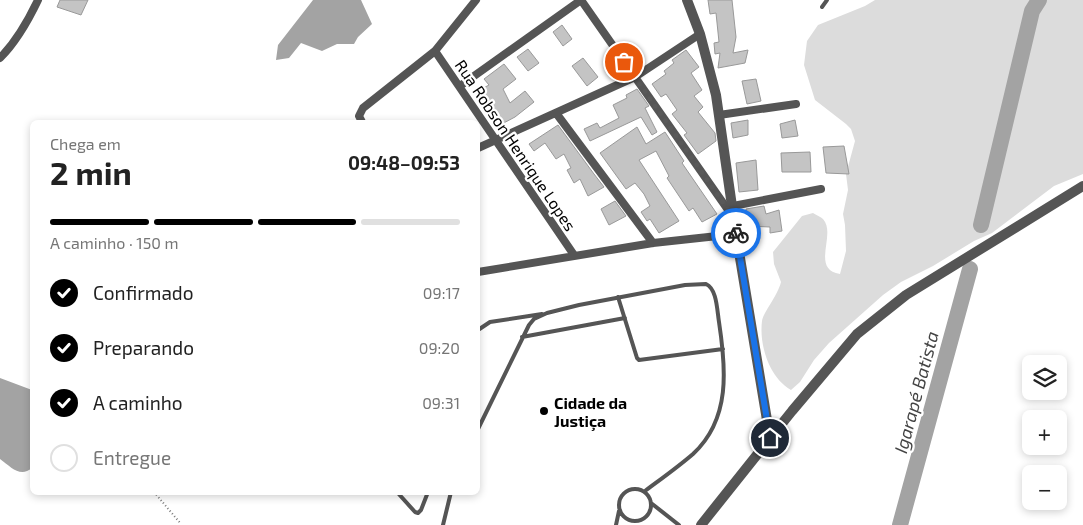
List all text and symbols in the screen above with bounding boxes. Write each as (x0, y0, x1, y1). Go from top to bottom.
pin (603, 41, 645, 83)
icon: bag (610, 48, 638, 76)
street label: Rua Robson Henrique Lopes (452, 56, 580, 234)
text: Chega em (50, 134, 121, 153)
text: 09:48–09:53 (348, 151, 460, 174)
text: 2 min (50, 153, 132, 191)
courier (711, 208, 761, 258)
icon: bike (722, 219, 750, 247)
text: A caminho · 150 m (50, 233, 179, 252)
icon: check (50, 279, 78, 307)
text: Confirmado (93, 281, 194, 304)
text: 09:17 (423, 283, 460, 302)
water label: Igarapé Batista (889, 329, 943, 455)
icon: check (50, 334, 78, 362)
text: Preparando (93, 336, 194, 359)
text: 09:20 (419, 338, 460, 357)
map controls (1022, 355, 1067, 510)
button: layers (1022, 355, 1067, 400)
icon: check (50, 389, 78, 417)
text: A caminho (93, 391, 183, 414)
text: 09:31 (422, 393, 460, 412)
place label: Cidade da Justiça (554, 393, 627, 432)
marker: Cidade da Justiça (538, 405, 550, 417)
button: + (1022, 410, 1067, 455)
pin (749, 417, 791, 459)
icon: home (756, 424, 784, 452)
text: Entregue (93, 446, 171, 469)
button: − (1022, 465, 1067, 510)

